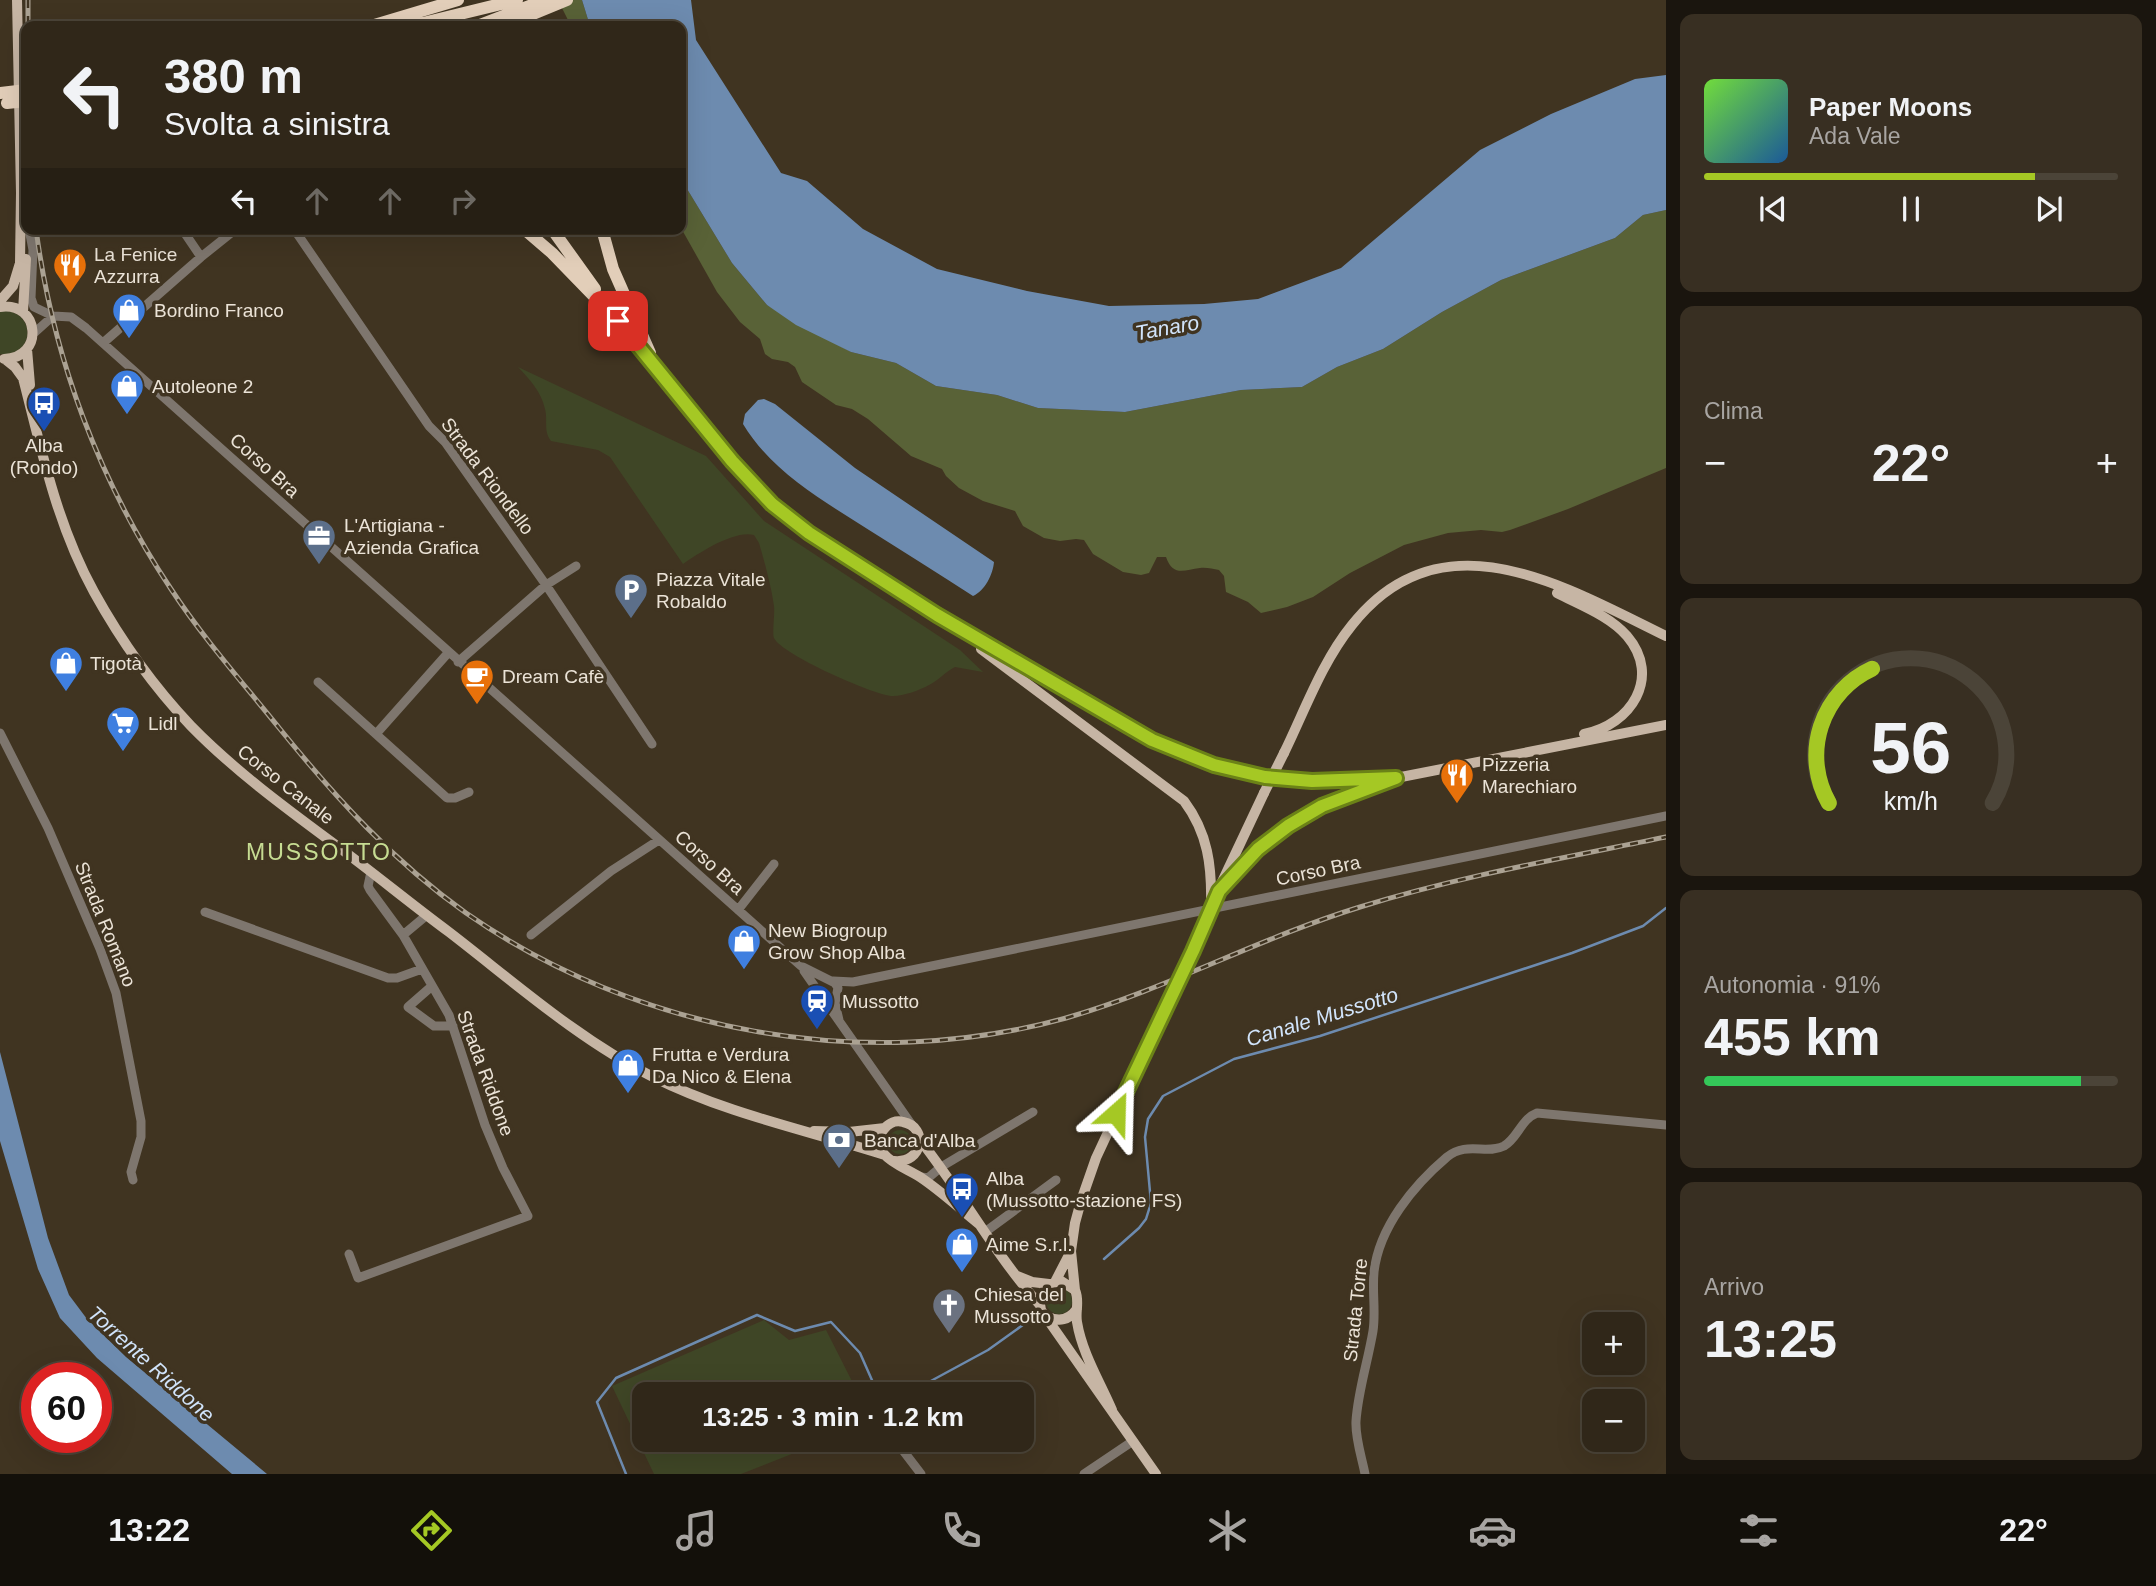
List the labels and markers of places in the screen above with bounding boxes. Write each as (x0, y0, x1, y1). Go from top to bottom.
place label: La Fenice Azzurra (94, 244, 177, 287)
restaurant icon: La Fenice Azzurra (51, 246, 89, 295)
shop icon: Bordino Franco (110, 291, 148, 340)
pin (588, 291, 648, 351)
place label: Bordino Franco (154, 300, 284, 321)
shop icon: Autoleone 2 (108, 367, 146, 416)
place label: Autoleone 2 (152, 376, 253, 397)
bus stop icon: Alba (Rondo) (25, 384, 63, 433)
place label: Alba (Rondo) (10, 435, 78, 478)
place label: L'Artigiana - Azienda Grafica (344, 515, 480, 558)
office icon: L'Artigiana - Azienda Grafica (300, 517, 338, 566)
place label: Piazza Vitale Robaldo (656, 569, 766, 612)
parking icon: Piazza Vitale Robaldo (612, 571, 650, 620)
shop icon: Tigotà (47, 644, 85, 693)
place label: Tigotà (90, 653, 143, 674)
cafe icon: Dream Cafè (458, 657, 496, 706)
place label: Dream Cafè (502, 666, 604, 687)
supermarket icon: Lidl (104, 704, 142, 753)
place label: Lidl (148, 713, 178, 734)
place label: Pizzeria Marechiaro (1482, 754, 1577, 797)
restaurant icon: Pizzeria Marechiaro (1438, 756, 1476, 805)
place label: New Biogroup Grow Shop Alba (768, 920, 906, 963)
shop icon: New Biogroup Grow Shop Alba (725, 922, 763, 971)
station icon: Mussotto (798, 982, 836, 1031)
place label: Mussotto (842, 991, 919, 1012)
place label: Frutta e Verdura Da Nico & Elena (652, 1044, 792, 1087)
shop icon: Frutta e Verdura Da Nico & Elena (609, 1046, 647, 1095)
bank icon: Banca d'Alba (820, 1121, 858, 1170)
place label: Banca d'Alba (864, 1130, 976, 1151)
place label: Alba (Mussotto-stazione FS) (986, 1168, 1182, 1211)
bus stop icon: Alba (Mussotto-stazione FS) (943, 1170, 981, 1219)
shop icon: Aime S.r.l. (943, 1225, 981, 1274)
place label: Aime S.r.l. (986, 1234, 1073, 1255)
place label: Chiesa del Mussotto (974, 1284, 1064, 1327)
church icon: Chiesa del Mussotto (930, 1286, 968, 1335)

